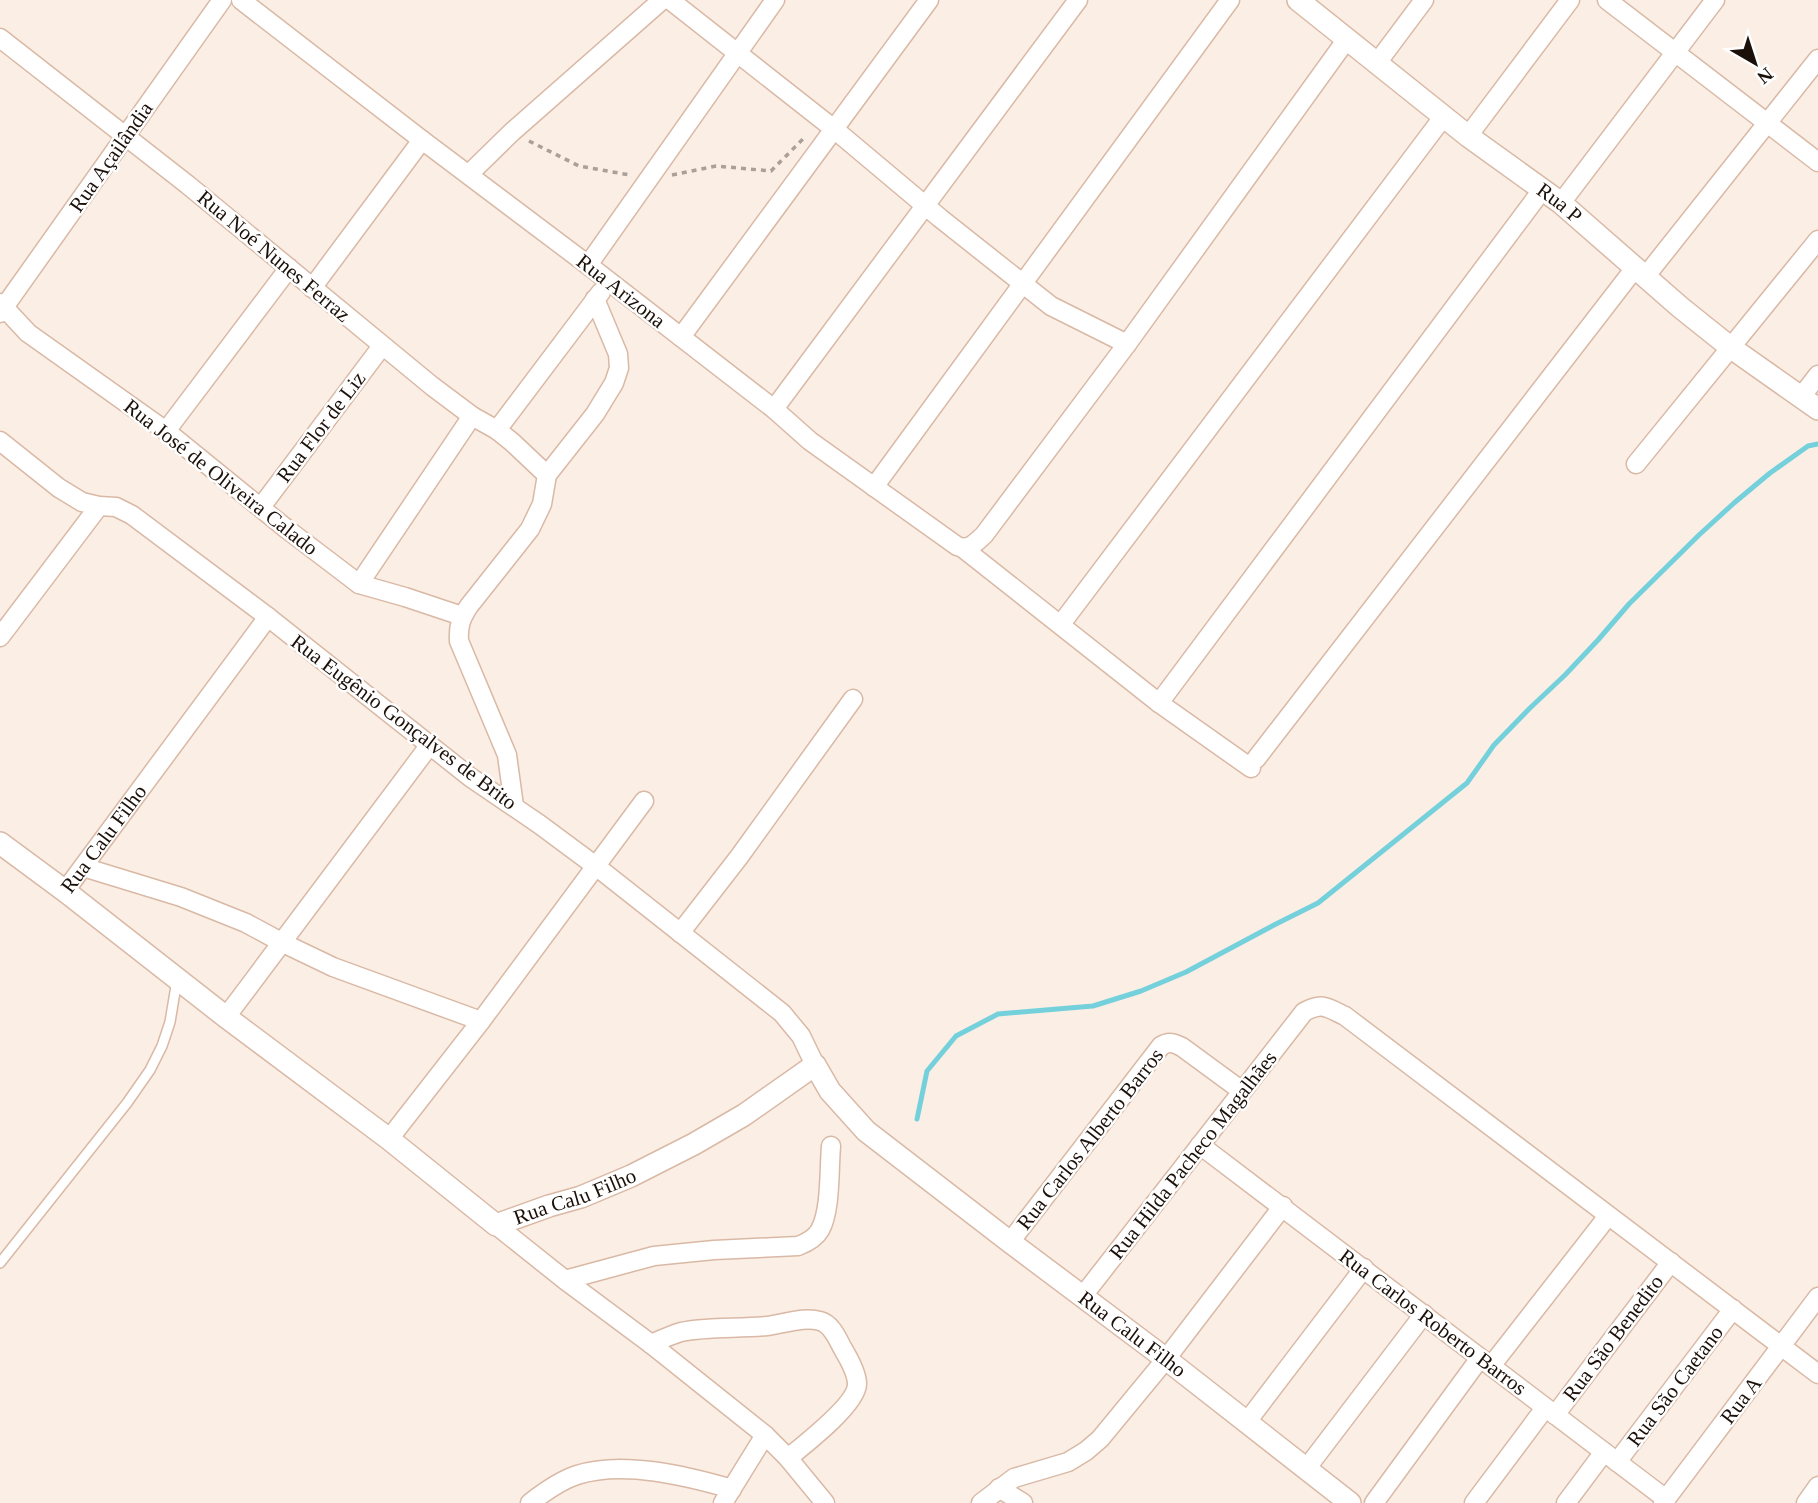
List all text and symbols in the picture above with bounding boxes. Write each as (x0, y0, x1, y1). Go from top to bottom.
north arrow (1720, 28, 1790, 98)
text: N (1753, 63, 1777, 88)
street label: Rua Açailândia (64, 97, 158, 217)
street label: Rua P (1532, 178, 1587, 228)
street label: Rua Noé Nunes Ferraz (193, 185, 355, 327)
street label: Rua Arizona (572, 249, 671, 333)
street label: Rua Flor de Liz (272, 367, 370, 487)
street label: Rua José de Oliveira Calado (119, 394, 323, 560)
street label: Rua Eugênio Gonçalves de Brito (286, 629, 522, 815)
street label: Rua Calu Filho (56, 780, 152, 898)
street label: Rua Carlos Alberto Barros (1012, 1044, 1168, 1234)
street label: Rua Hilda Pacheco Magalhães (1104, 1046, 1282, 1264)
street label: Rua Calu Filho (510, 1163, 640, 1230)
street label: Rua Carlos Roberto Barros (1335, 1244, 1531, 1400)
street label: Rua São Benedito (1558, 1270, 1668, 1406)
street label: Rua Calu Filho (1074, 1286, 1191, 1382)
street label: Rua São Caetano (1622, 1321, 1728, 1451)
street label: Rua A (1715, 1371, 1767, 1428)

